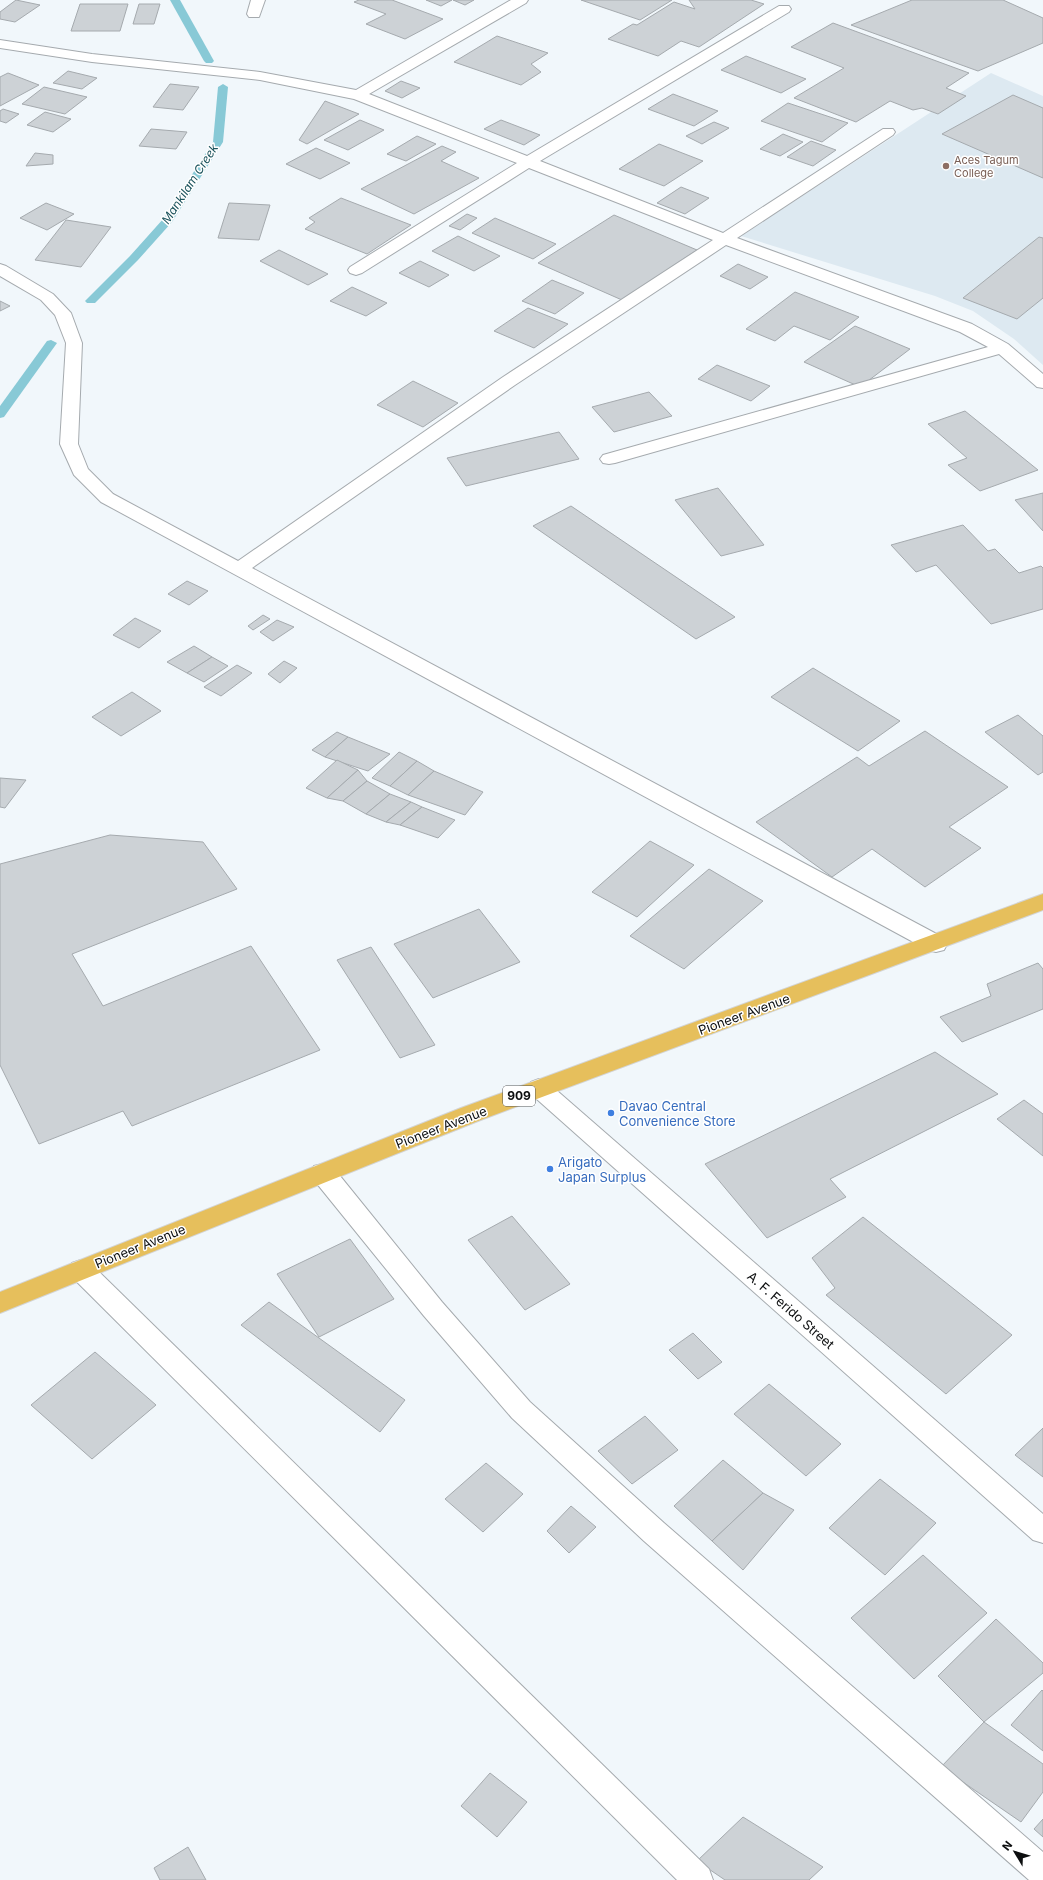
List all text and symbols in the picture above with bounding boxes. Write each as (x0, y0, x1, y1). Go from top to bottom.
water label: Mankilam Creek (158, 141, 221, 227)
place label: Aces Tagum College (954, 153, 1019, 180)
marker: Aces Tagum College (941, 161, 951, 171)
street label: Pioneer Avenue (696, 990, 792, 1038)
road number: 909 (503, 1086, 535, 1106)
place label: Davao Central Convenience Store (619, 1098, 736, 1129)
street label: Pioneer Avenue (393, 1102, 489, 1152)
marker: Davao Central Convenience Store (606, 1108, 616, 1118)
place label: Arigato Japan Surplus (558, 1154, 646, 1185)
marker: Arigato Japan Surplus (545, 1164, 555, 1174)
street label: Pioneer Avenue (92, 1221, 188, 1271)
street label: A. F. Ferido Street (744, 1268, 838, 1352)
north arrow (995, 1832, 1035, 1872)
text: N (999, 1838, 1015, 1853)

